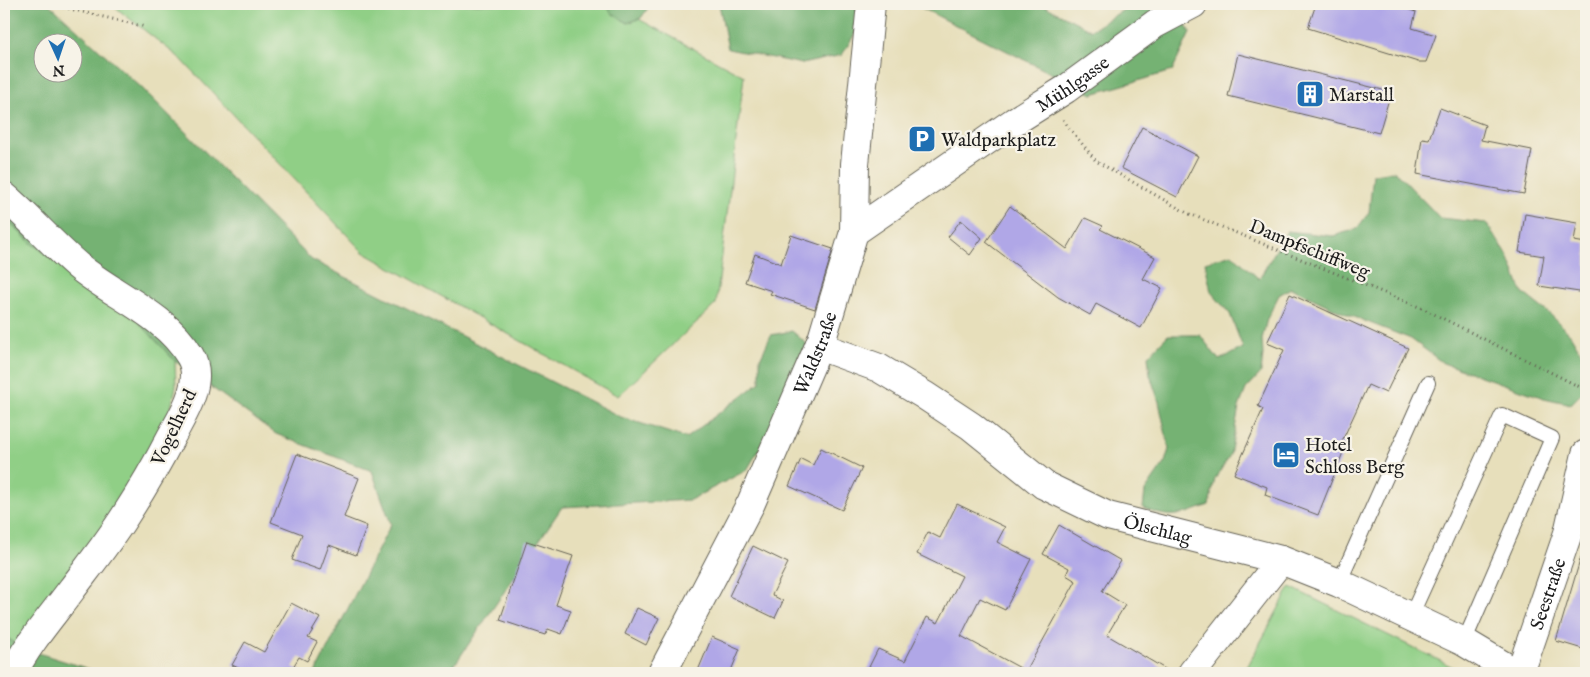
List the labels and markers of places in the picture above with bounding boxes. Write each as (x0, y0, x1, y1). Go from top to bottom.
building icon: Marstall (1295, 79, 1325, 109)
place label: Marstall (1329, 84, 1395, 108)
parking icon: Waldparkplatz (907, 124, 937, 154)
place label: Waldparkplatz (941, 129, 1056, 153)
place label: Hotel Schloss Berg (1305, 434, 1405, 480)
hotel icon: Hotel Schloss Berg (1271, 440, 1301, 470)

